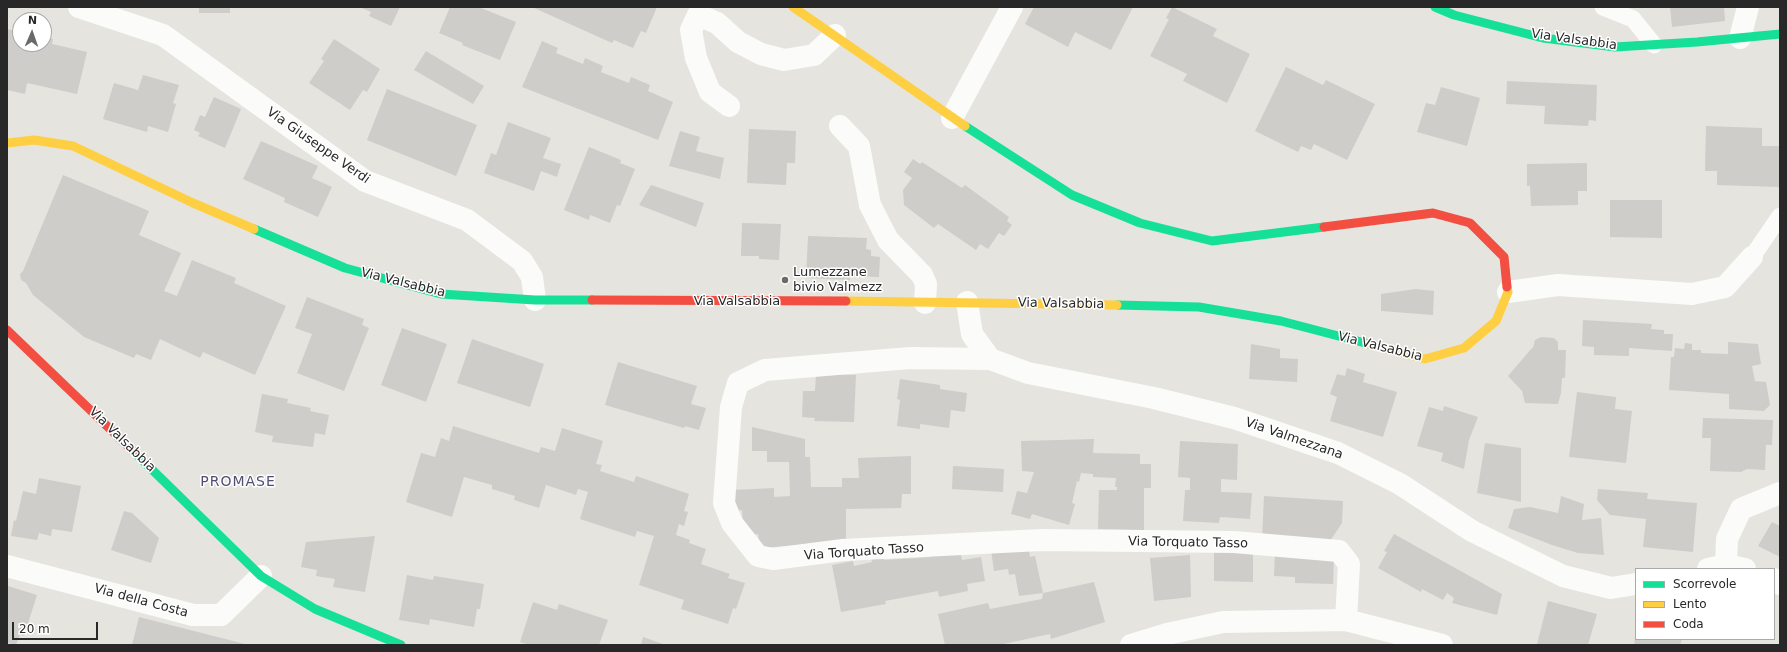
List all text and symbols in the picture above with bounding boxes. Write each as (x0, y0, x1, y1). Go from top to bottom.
north arrow (12, 12, 52, 52)
text: N (28, 14, 37, 27)
street label: Via Valsabbia (1530, 26, 1618, 54)
street label: Via Giuseppe Verdi (263, 104, 373, 188)
street label: Via Valsabbia (359, 265, 447, 301)
place label: Lumezzane bivio Valmezz (793, 265, 882, 296)
marker: Lumezzane bivio Valmezz (780, 275, 790, 285)
street label: Via Valsabbia (694, 294, 780, 310)
street label: Via Valsabbia (1018, 295, 1104, 313)
street label: Via Valsabbia (1336, 329, 1424, 365)
street label: Via Valsabbia (85, 404, 159, 476)
street label: Via Valmezzana (1243, 415, 1345, 463)
district label: PROMASE (200, 474, 276, 490)
street label: Via Torquato Tasso (1128, 534, 1248, 552)
street label: Via Torquato Tasso (804, 540, 924, 564)
legend (1635, 568, 1775, 640)
text: Scorrevole (1673, 577, 1737, 591)
street label: Via della Costa (92, 581, 190, 621)
text: Lento (1673, 597, 1707, 611)
scale bar (14, 614, 100, 640)
text: Coda (1673, 617, 1704, 631)
text: 20 m (19, 622, 50, 636)

